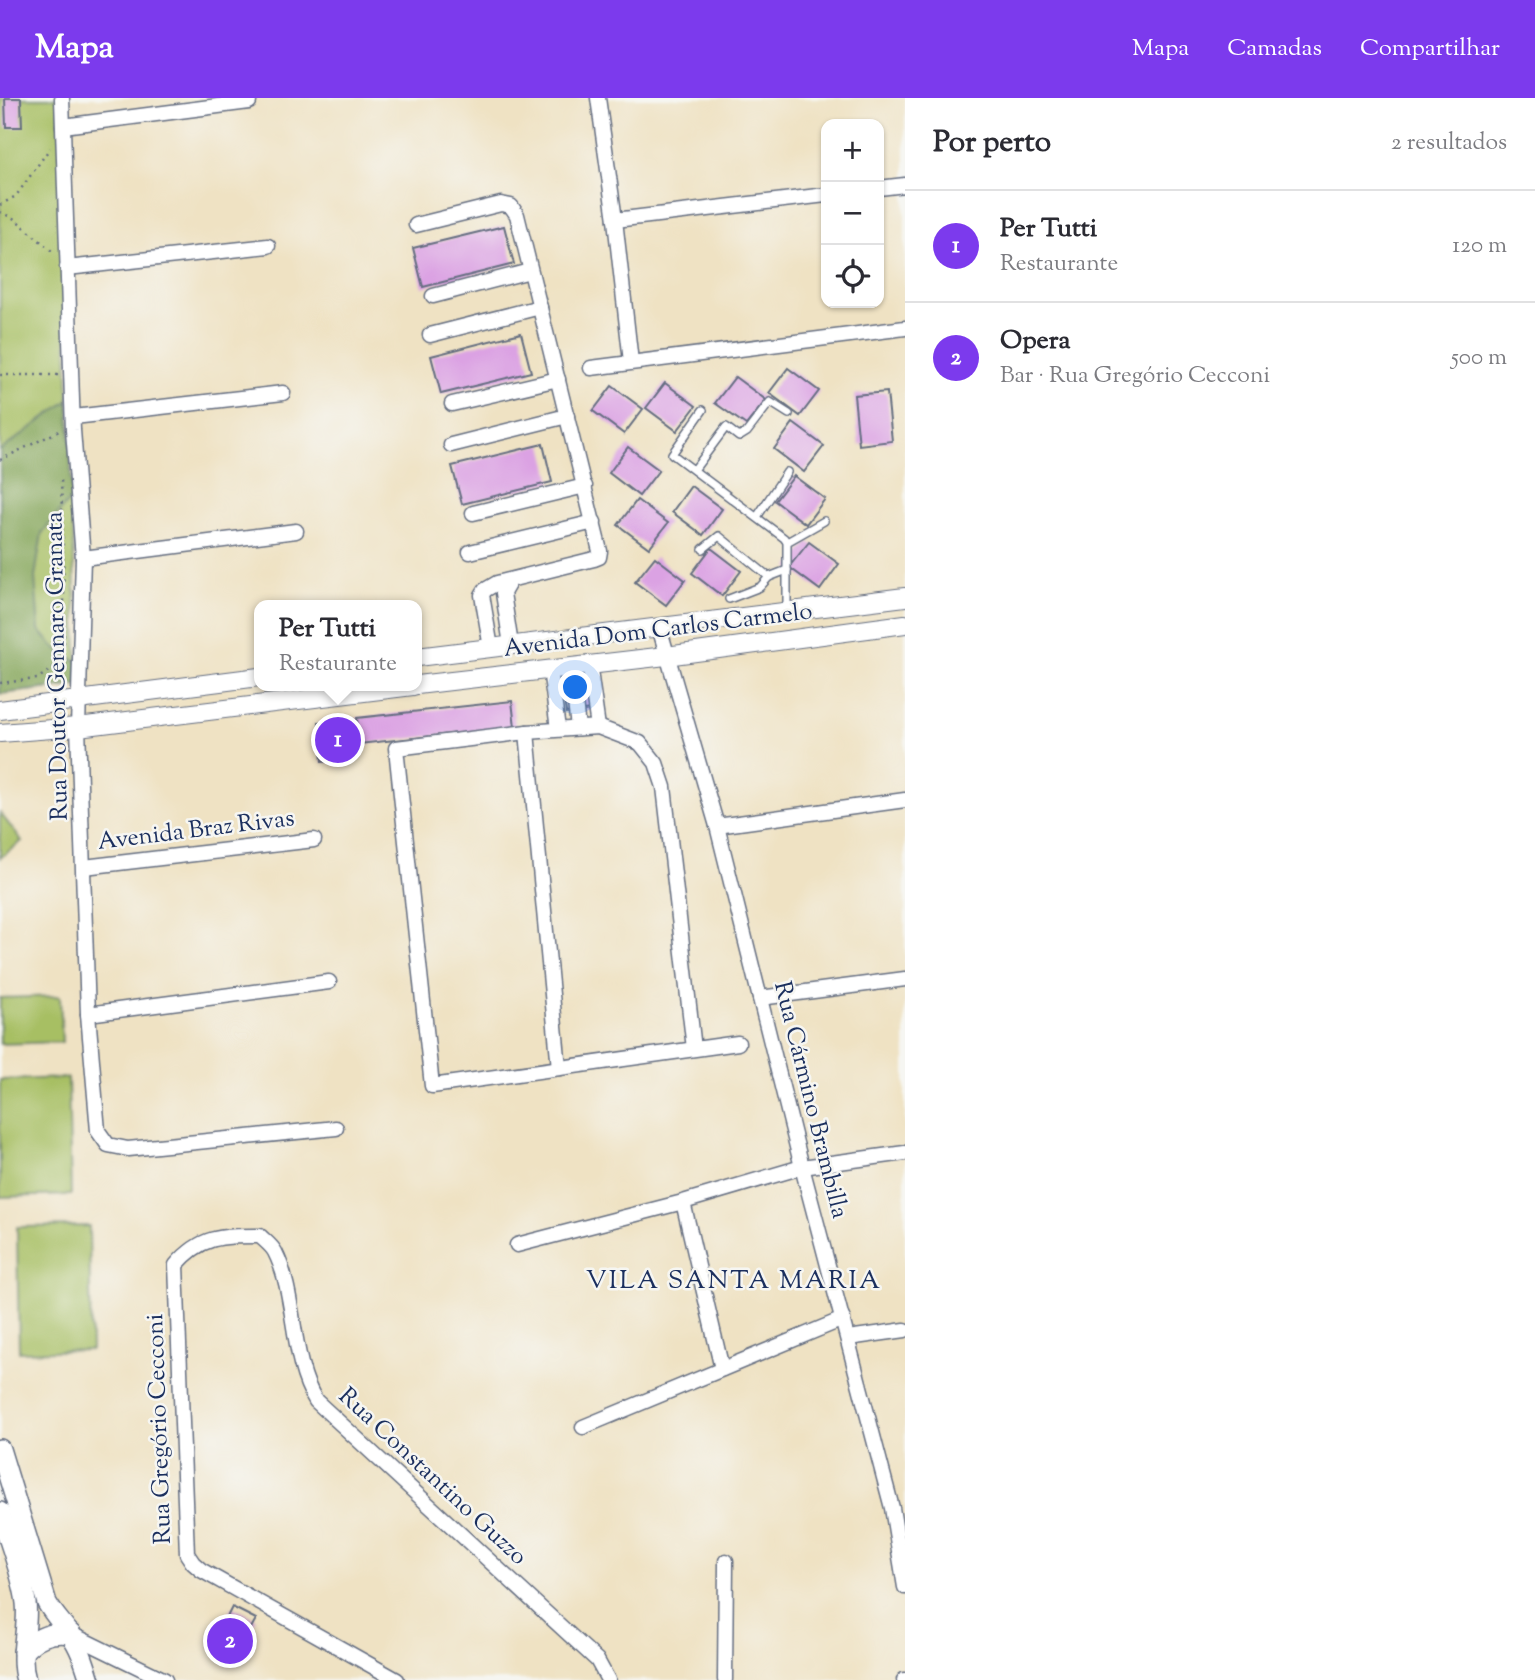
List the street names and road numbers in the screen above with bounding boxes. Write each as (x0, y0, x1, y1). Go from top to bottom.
street label: Rua Doutor Gennaro Granata (38, 511, 78, 821)
street label: Avenida Dom Carlos Carmelo (502, 595, 814, 667)
street label: Avenida Braz Rivas (96, 802, 296, 860)
street label: Rua Cármino Brambilla (764, 978, 856, 1222)
street label: Rua Gregório Cecconi (139, 1313, 181, 1545)
street label: Rua Constantino Guzzo (330, 1380, 534, 1574)

